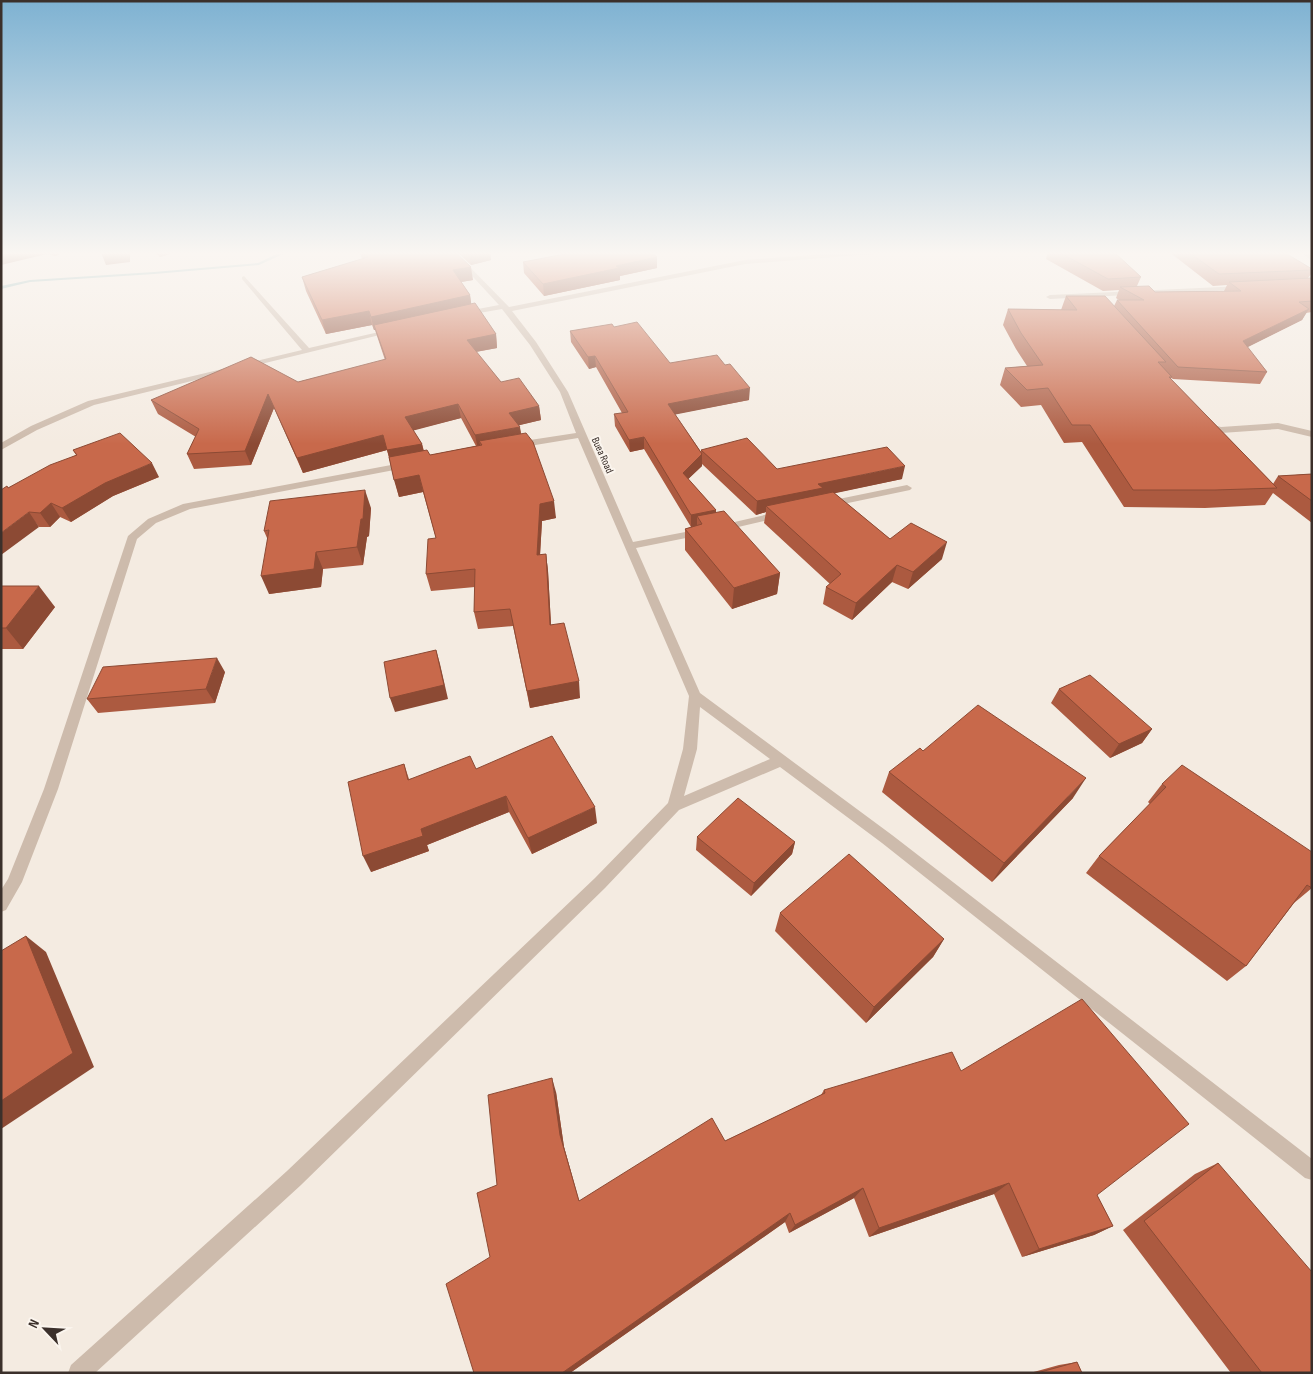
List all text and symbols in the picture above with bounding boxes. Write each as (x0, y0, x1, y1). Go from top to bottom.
street label: Buea Road (589, 435, 616, 476)
north arrow (20, 1304, 70, 1354)
text: N (24, 1317, 43, 1331)

